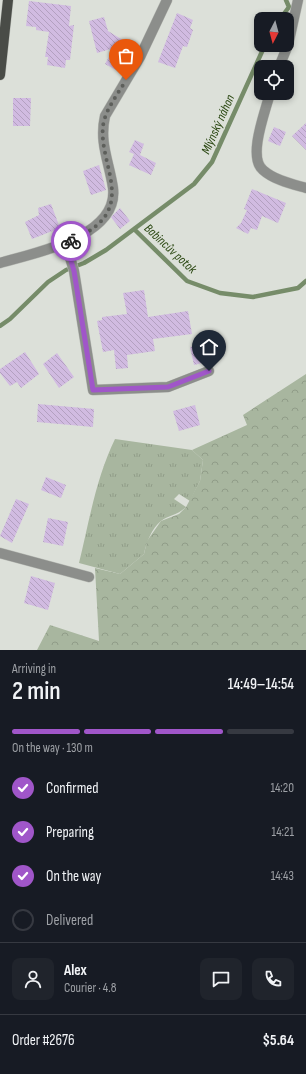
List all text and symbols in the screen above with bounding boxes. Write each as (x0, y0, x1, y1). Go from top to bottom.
north arrow (254, 12, 294, 52)
map controls (254, 12, 294, 100)
pin (109, 39, 143, 80)
icon: bag (115, 45, 137, 67)
button: locate (254, 60, 294, 100)
water label: Mlýnský náhon (198, 92, 238, 157)
water label: Babincův potok (141, 220, 201, 278)
courier (51, 221, 91, 261)
icon: bike (60, 230, 82, 252)
pin (192, 330, 226, 371)
icon: home (198, 336, 220, 358)
text: Arriving in (12, 661, 56, 677)
text: 14:49–14:54 (228, 675, 294, 694)
text: 2 min (12, 676, 61, 707)
text: On the way · 130 m (12, 740, 93, 756)
icon: check (12, 777, 34, 799)
text: Confirmed (46, 779, 99, 798)
text: 14:20 (270, 780, 294, 796)
icon: check (12, 821, 34, 843)
text: Preparing (46, 823, 94, 842)
text: 14:21 (272, 824, 294, 840)
icon: check (12, 865, 34, 887)
text: On the way (46, 867, 101, 886)
text: 14:43 (271, 868, 294, 884)
text: Delivered (46, 911, 93, 930)
button: person (12, 958, 54, 1000)
button: chat (200, 958, 242, 1000)
button: phone (252, 958, 294, 1000)
text: Alex (64, 961, 87, 980)
text: Courier · 4.8 (64, 980, 116, 996)
text: Order #2676 (12, 1031, 75, 1050)
text: $5.64 (262, 1031, 294, 1050)

